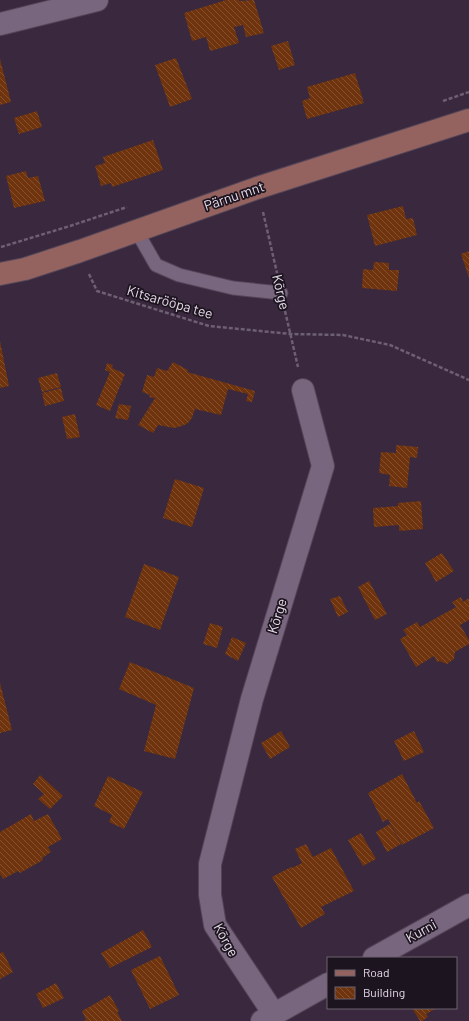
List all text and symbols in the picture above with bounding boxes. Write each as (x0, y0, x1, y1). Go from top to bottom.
street label: Pärnu mnt (201, 177, 266, 214)
street label: Kõrge (269, 273, 294, 311)
street label: Kitsarööpa tee (125, 281, 215, 322)
street label: Kõrge (263, 596, 290, 635)
street label: Kurni (403, 915, 439, 946)
street label: Kõrge (210, 920, 243, 960)
legend (327, 957, 457, 1009)
text: Road (363, 965, 390, 979)
text: Building (363, 985, 405, 999)

